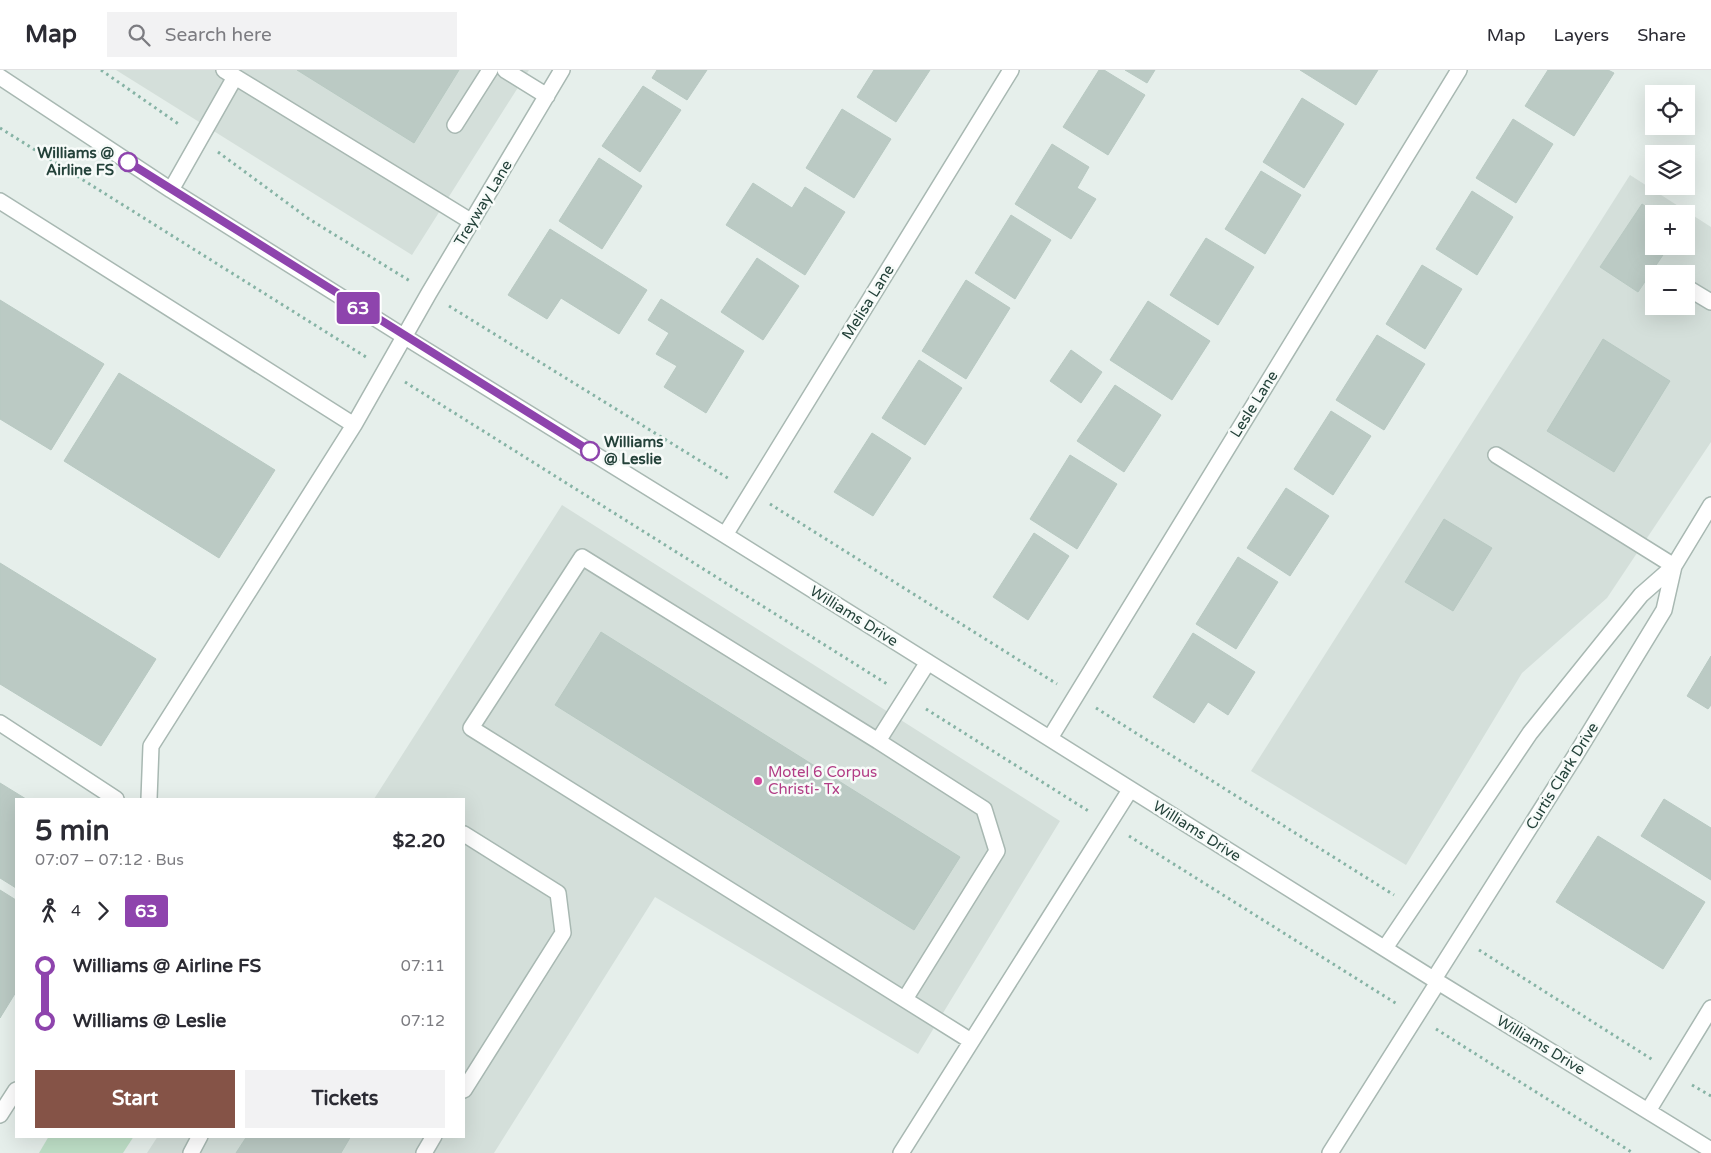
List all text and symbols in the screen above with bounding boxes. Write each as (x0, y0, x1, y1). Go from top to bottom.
search box (107, 12, 457, 57)
text: Map (25, 20, 77, 49)
icon: search (125, 21, 153, 49)
text: Search here (165, 24, 272, 46)
text: Map (1487, 24, 1526, 46)
text: Layers (1554, 24, 1609, 46)
text: Share (1637, 24, 1686, 46)
map controls (1645, 85, 1695, 315)
button: locate (1645, 85, 1695, 135)
place label: Williams @ Airline FS (37, 144, 115, 179)
button: layers (1645, 145, 1695, 195)
marker: Williams @ Airline FS (118, 152, 138, 172)
street label: Treyway Lane (450, 157, 516, 249)
button: + (1645, 205, 1695, 255)
street label: Melisa Lane (838, 261, 898, 343)
button: − (1645, 265, 1695, 315)
line badge: 63 (336, 292, 380, 324)
text: 63 (347, 297, 369, 319)
street label: Lesle Lane (1226, 367, 1282, 441)
place label: Williams @ Leslie (604, 433, 663, 468)
marker: Williams @ Leslie (580, 441, 600, 461)
street label: Williams Drive (807, 582, 901, 650)
street label: Curtis Clark Drive (1522, 719, 1602, 833)
place label: Motel 6 Corpus Christi- Tx (768, 763, 877, 798)
marker: Motel 6 Corpus Christi- Tx (752, 775, 764, 787)
street label: Williams Drive (1150, 797, 1244, 865)
text: 5 min (35, 814, 110, 848)
text: $2.20 (393, 830, 445, 852)
text: 07:07 – 07:12 · Bus (35, 850, 184, 870)
icon: walk (35, 897, 63, 925)
icon: forward (89, 897, 117, 925)
text: 63 (135, 900, 158, 922)
text: 4 (71, 901, 81, 921)
text: Williams @ Airline FS (73, 955, 261, 977)
text: 07:11 (401, 956, 445, 976)
text: Williams @ Leslie (73, 1010, 226, 1032)
text: 07:12 (401, 1011, 445, 1031)
street label: Williams Drive (1493, 1011, 1589, 1079)
button: Start (35, 1070, 235, 1128)
button: Tickets (245, 1070, 445, 1128)

